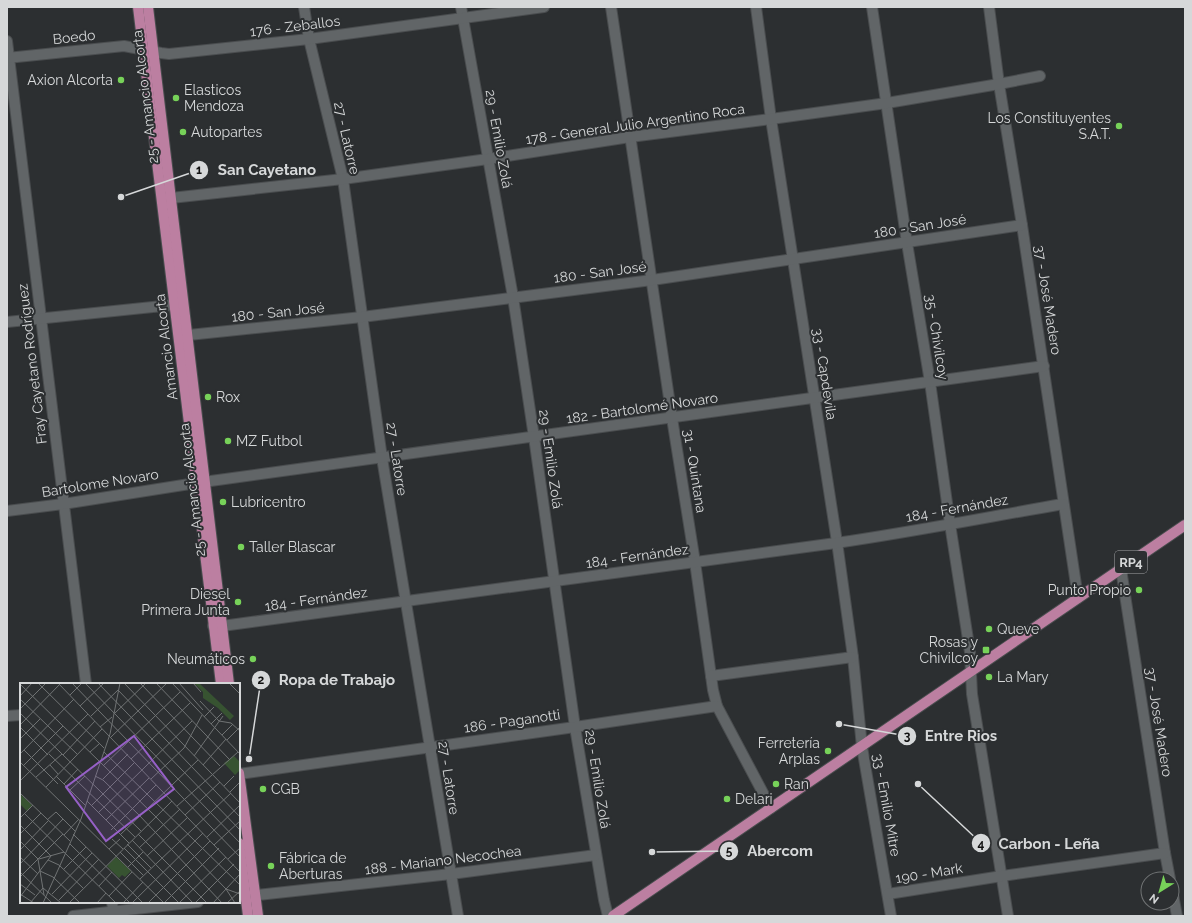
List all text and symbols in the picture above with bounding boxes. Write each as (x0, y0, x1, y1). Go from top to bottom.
street label: 176 - Zeballos (249, 13, 341, 39)
street label: Boedo (52, 27, 96, 47)
street label: 25 - Amancio Alcorta (129, 29, 161, 165)
place label: Axion Alcorta (27, 72, 113, 88)
marker: Axion Alcorta (116, 75, 126, 85)
place label: Elasticos Mendoza (184, 82, 244, 114)
street label: 29 - Emilio Zolá (482, 88, 516, 190)
marker: Elasticos Mendoza (171, 93, 181, 103)
street label: 27 - Latorre (331, 100, 363, 176)
street label: 178 - General Julio Argentino Roca (524, 101, 746, 147)
place label: Los Constituyentes S.A.T. (988, 110, 1111, 142)
marker: Los Constituyentes S.A.T. (1114, 121, 1124, 131)
place label: Autopartes (191, 124, 262, 140)
marker: Autopartes (178, 127, 188, 137)
callout: San Cayetano (189, 156, 324, 183)
text: San Cayetano (218, 161, 316, 179)
text: 1 (196, 163, 202, 177)
street label: 180 - San José (873, 211, 967, 241)
street label: 37 - José Madero (1031, 244, 1065, 356)
street label: 180 - San José (553, 258, 647, 286)
street label: Fray Cayetano Rodríguez (14, 283, 50, 445)
street label: Amancio Alcorta (152, 293, 180, 401)
street label: 35 - Chivilcoy (922, 293, 952, 381)
street label: 180 - San José (231, 299, 325, 325)
street label: 33 - Capdevila (810, 327, 840, 421)
place label: Rox (216, 389, 240, 405)
street label: 182 - Bartolomé Novaro (565, 389, 719, 427)
marker: Rox (203, 392, 213, 402)
street label: 29 - Emilio Zolá (536, 408, 566, 510)
street label: 27 - Latorre (383, 421, 411, 497)
street label: 25 - Amancio Alcorta (176, 422, 208, 558)
street label: 31 - Quintana (680, 428, 710, 514)
place label: MZ Futbol (236, 433, 302, 449)
marker: MZ Futbol (223, 436, 233, 446)
street label: Bartolome Novaro (40, 466, 160, 500)
street label: 184 - Fernández (905, 491, 1009, 525)
place label: Lubricentro (231, 494, 306, 510)
marker: Lubricentro (218, 497, 228, 507)
place label: Taller Blascar (249, 539, 336, 555)
street label: 184 - Fernández (585, 541, 690, 571)
marker: Taller Blascar (236, 542, 246, 552)
road number: RP4 (1115, 551, 1147, 573)
place label: Punto Propio (1048, 582, 1131, 598)
street label: 184 - Fernández (264, 584, 369, 614)
marker: Punto Propio (1134, 585, 1144, 595)
place label: Diesel Primera Junta (141, 586, 230, 618)
marker: Diesel Primera Junta (233, 597, 243, 607)
place label: Queve (997, 621, 1039, 637)
marker: Queve (984, 624, 994, 634)
place label: Rosas y Chivilcoy (920, 634, 978, 666)
marker: Rosas y Chivilcoy (981, 645, 991, 655)
place label: Neumáticos (167, 651, 245, 667)
marker: Neumáticos (248, 654, 258, 664)
street label: 37 - José Madero (1142, 666, 1176, 778)
callout: Ropa de Trabajo (251, 667, 404, 694)
place label: La Mary (997, 669, 1049, 685)
text: Ropa de Trabajo (279, 671, 395, 689)
marker: La Mary (984, 672, 994, 682)
text: 2 (258, 673, 265, 687)
inset map (20, 683, 240, 903)
street label: 186 - Paganotti (463, 706, 561, 736)
callout: Entre Rios (897, 722, 1005, 749)
text: Entre Rios (925, 727, 997, 745)
street label: 29 - Emilio Zolá (582, 728, 614, 830)
text: 3 (904, 729, 911, 743)
place label: Ferretería Arplas (758, 735, 820, 767)
street label: 27 - Latorre (435, 740, 463, 816)
marker: Ferretería Arplas (823, 746, 833, 756)
street label: 33 - Emilio Mitre (870, 752, 904, 858)
place label: Ran (784, 776, 809, 792)
marker: Ran (771, 779, 781, 789)
place label: CGB (271, 781, 300, 797)
marker: CGB (258, 784, 268, 794)
place label: Delari (735, 791, 773, 807)
marker: Delari (722, 794, 732, 804)
callout: Carbon - Leña (971, 830, 1108, 857)
text: Carbon - Leña (998, 835, 1100, 853)
text: 4 (978, 837, 985, 851)
callout: Abercom (719, 838, 821, 865)
street label: 188 - Mariano Necochea (364, 842, 522, 878)
text: Abercom (747, 842, 813, 860)
text: 5 (726, 844, 733, 858)
place label: Fábrica de Aberturas (279, 850, 346, 882)
street label: 190 - Mark (894, 860, 964, 886)
marker: Fábrica de Aberturas (266, 861, 276, 871)
north arrow (1140, 871, 1180, 911)
text: N (1147, 891, 1162, 906)

